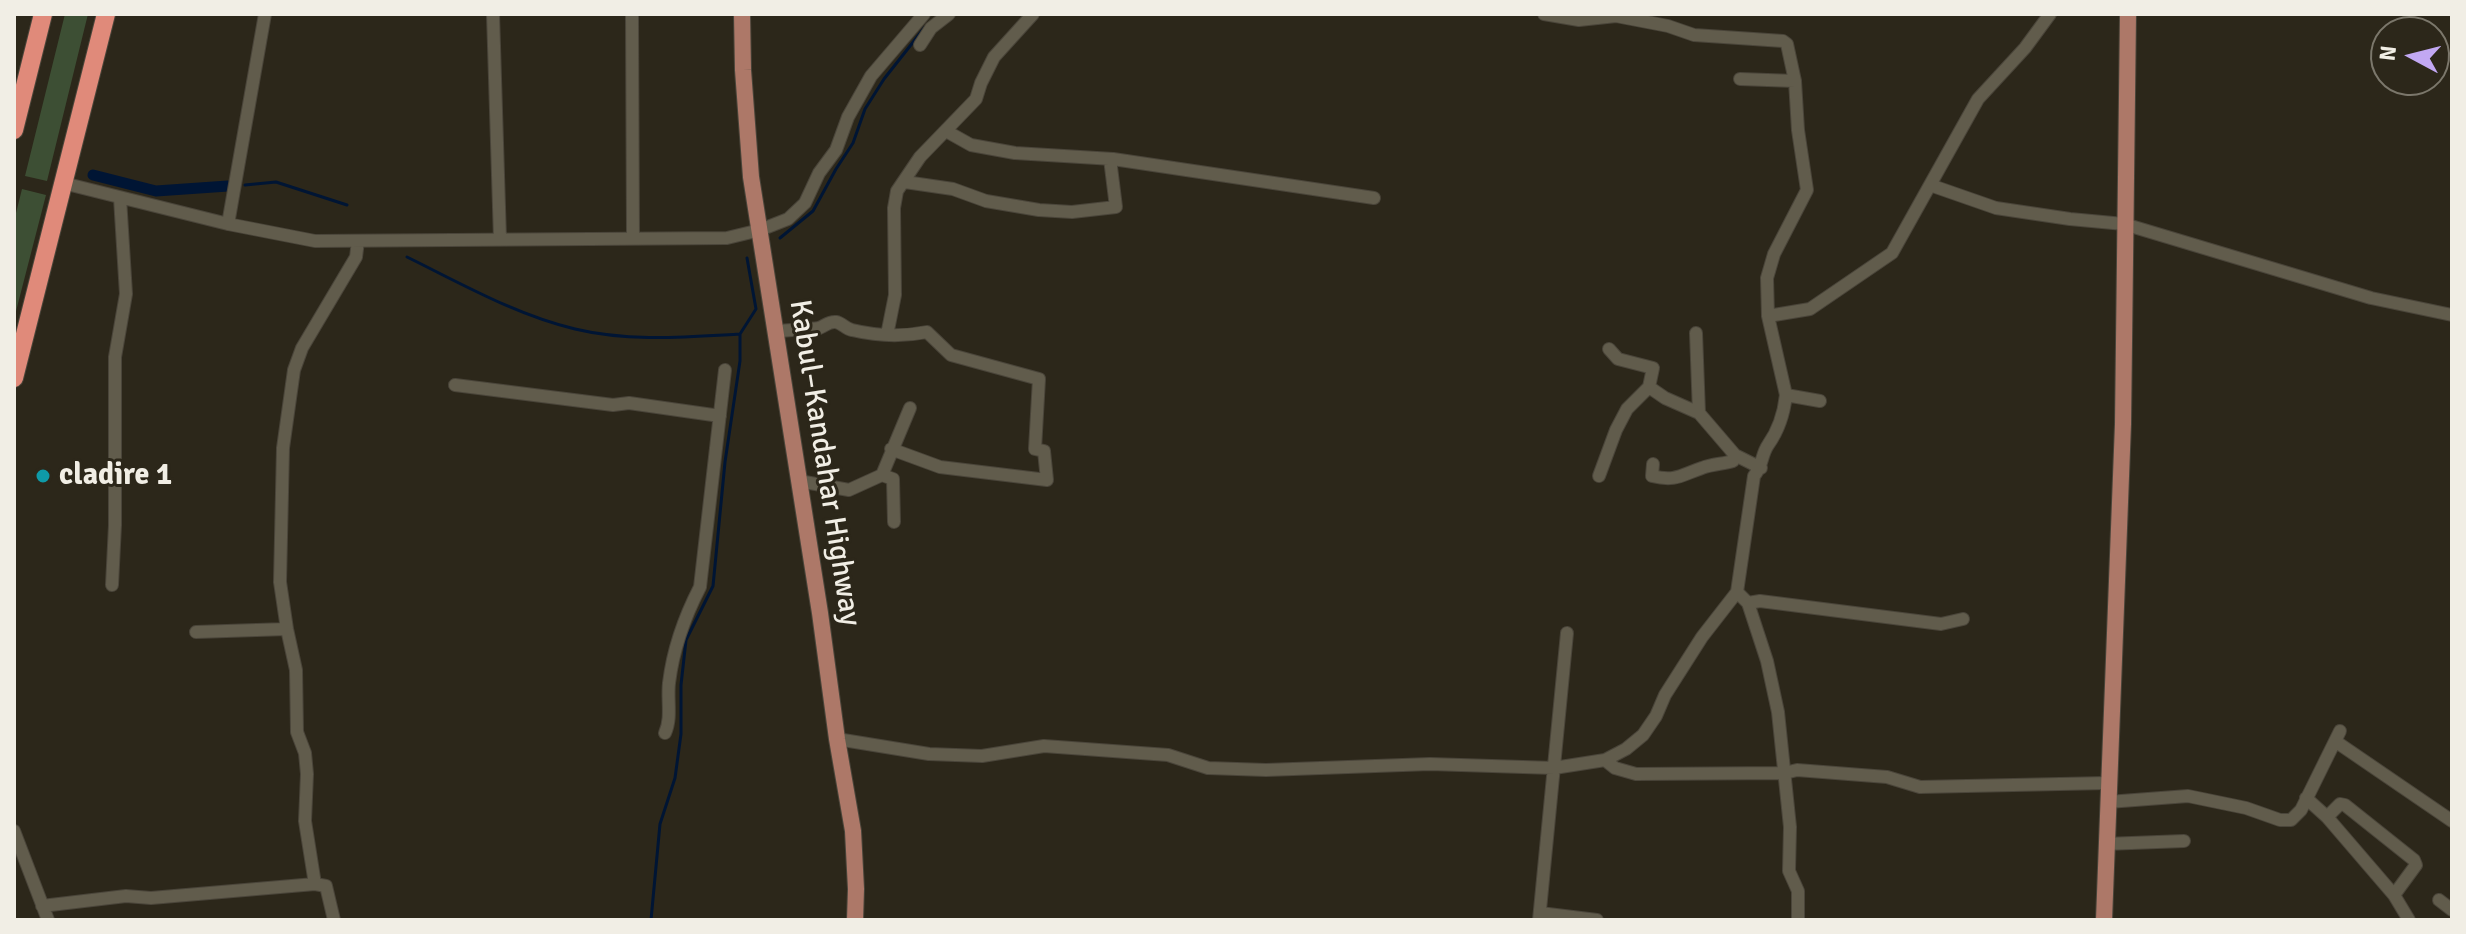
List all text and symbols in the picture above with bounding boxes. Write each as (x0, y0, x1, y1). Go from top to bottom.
north arrow (2370, 16, 2450, 96)
text: N (2373, 44, 2402, 63)
street label: Kabul–Kandahar Highway (780, 297, 868, 629)
place label: cladire 1 (59, 458, 172, 494)
marker: cladire 1 (34, 467, 52, 485)

